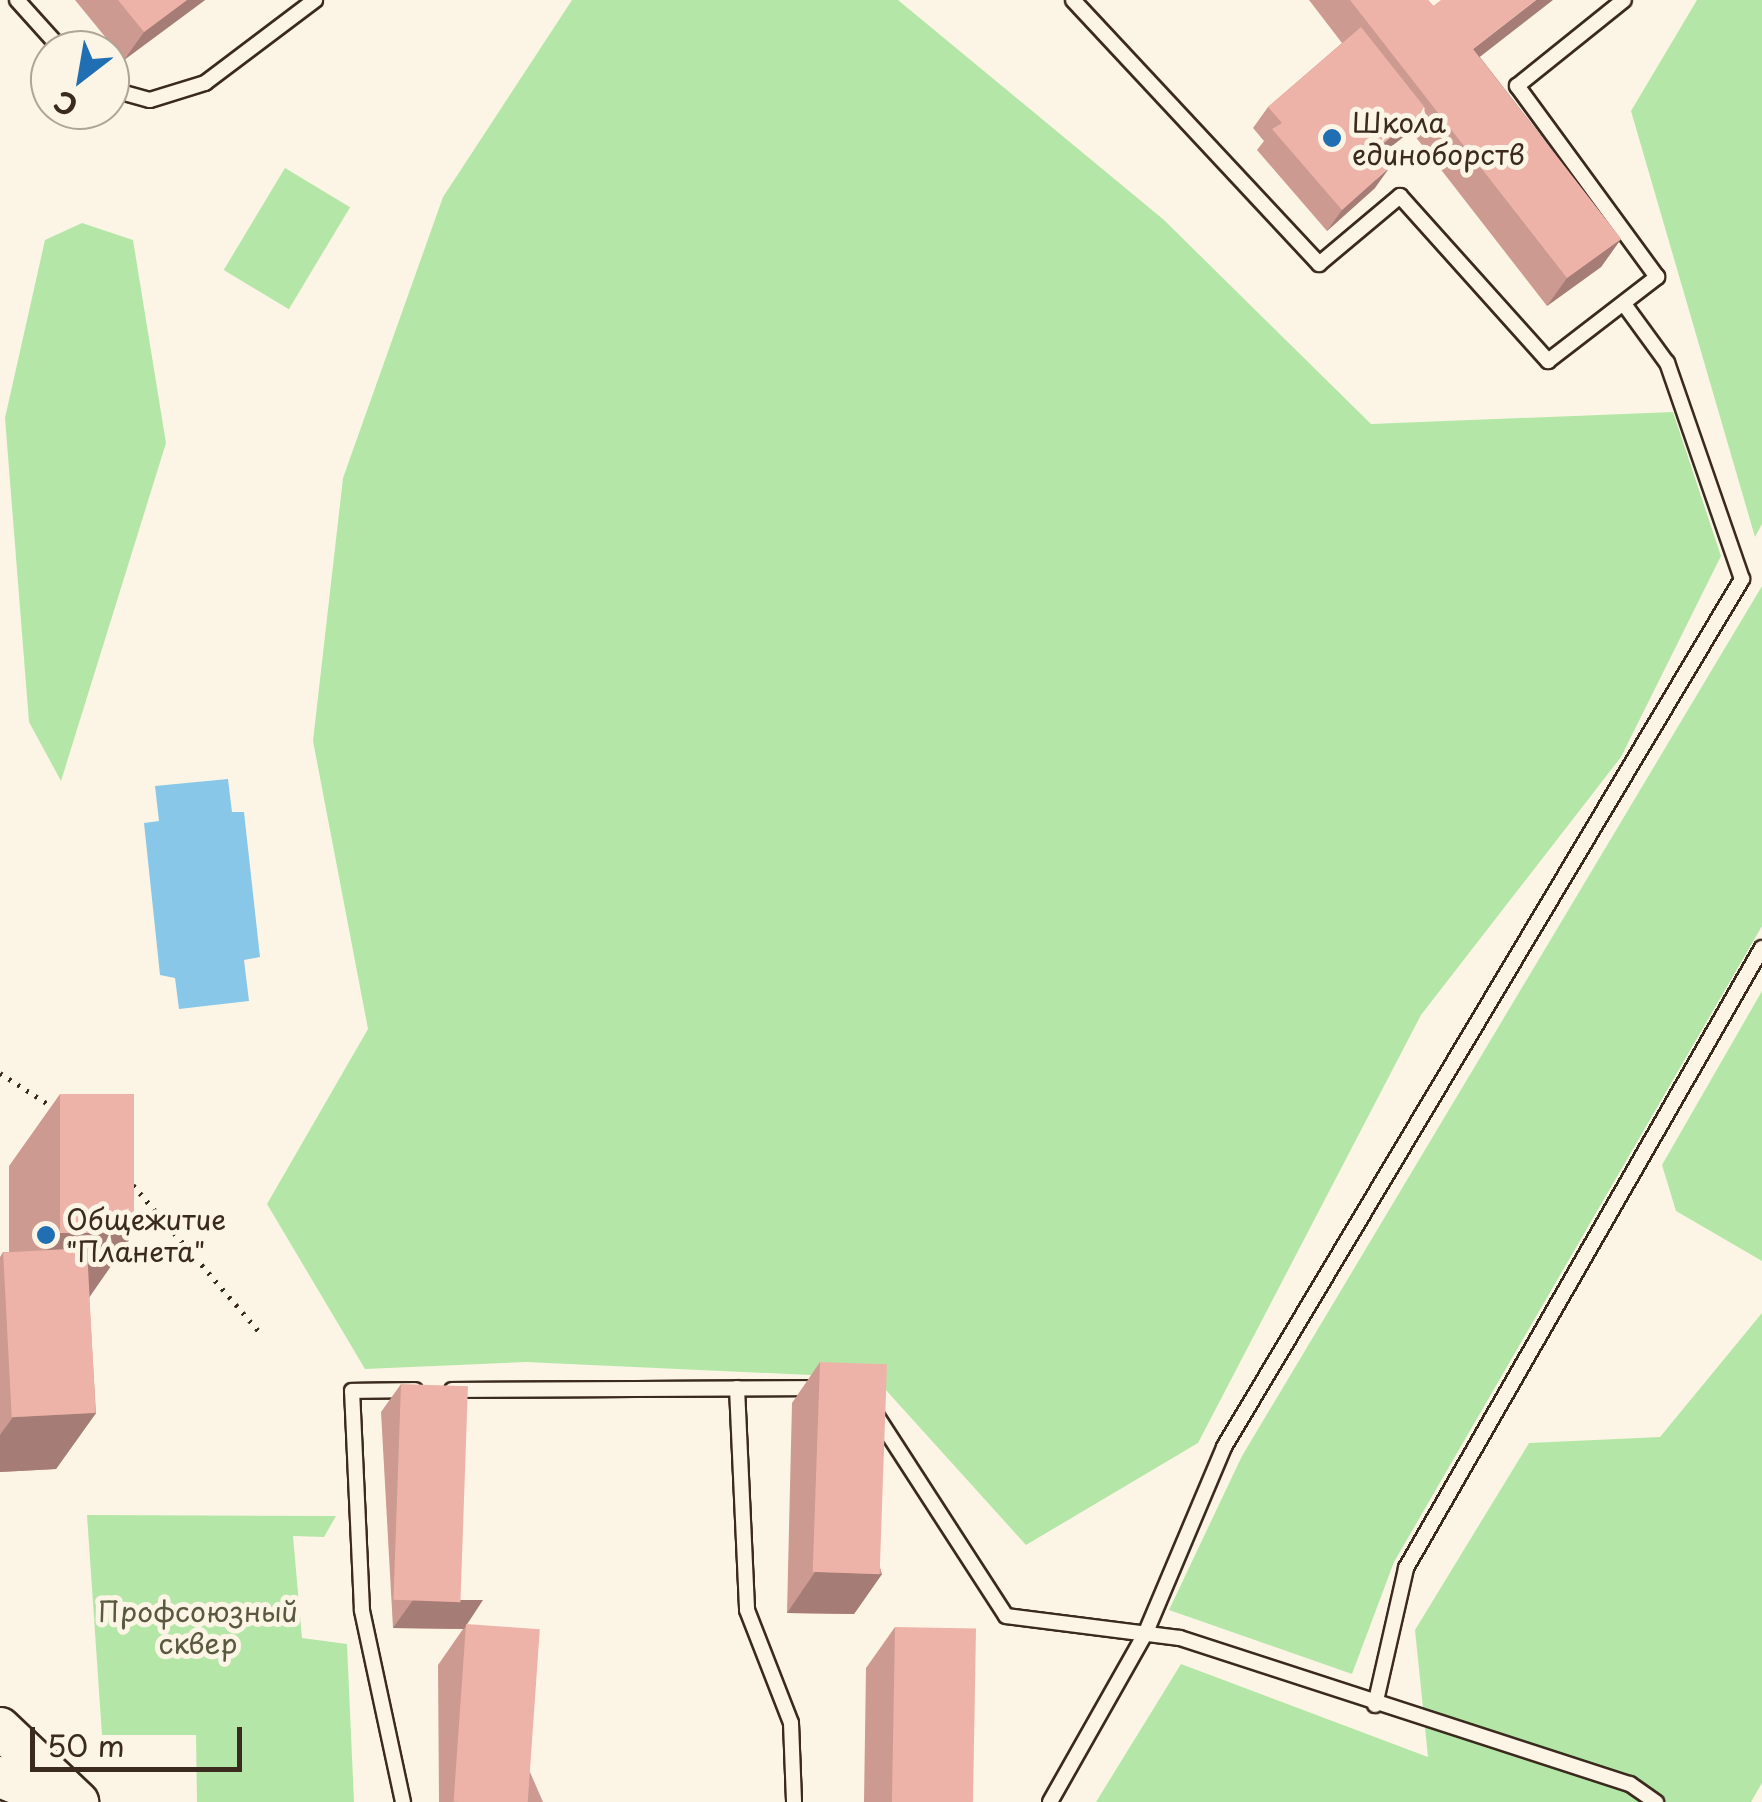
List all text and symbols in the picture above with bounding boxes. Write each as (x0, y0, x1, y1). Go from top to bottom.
north arrow (30, 30, 130, 130)
text: С (45, 81, 85, 128)
place label: Школа единоборств (1352, 105, 1525, 171)
marker: Школа единоборств (1321, 127, 1343, 149)
place label: Общежитие "Планета" (66, 1202, 226, 1268)
marker: Общежитие "Планета" (35, 1224, 57, 1246)
park label: Профсоюзный сквер (98, 1594, 298, 1660)
scale bar (35, 1707, 248, 1769)
text: 50 m (47, 1722, 125, 1767)

